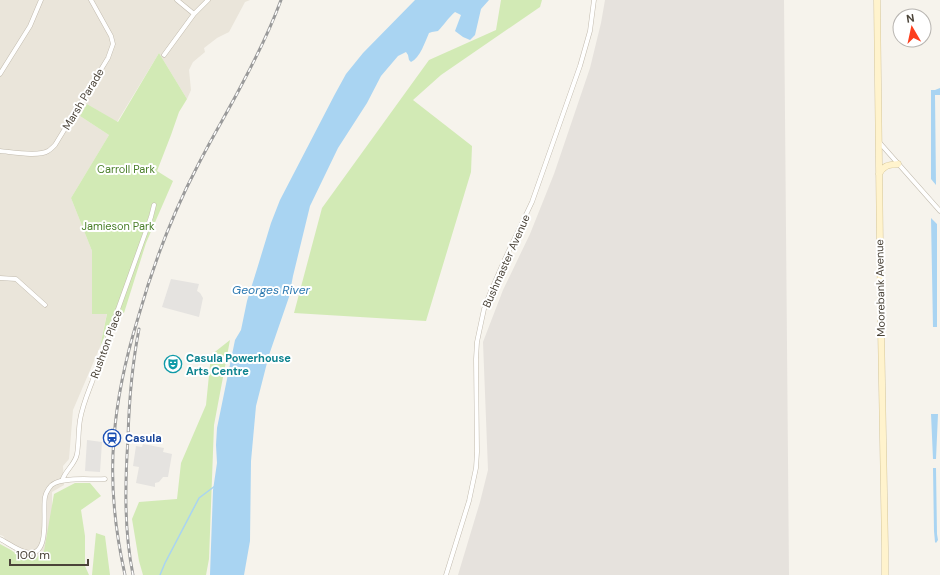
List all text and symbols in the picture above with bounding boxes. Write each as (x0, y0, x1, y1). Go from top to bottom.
north arrow (892, 8, 932, 48)
text: N (905, 11, 915, 26)
street label: Marsh Parade (59, 66, 107, 132)
park label: Carroll Park (97, 162, 155, 176)
street label: Bushmaster Avenue (479, 212, 533, 310)
park label: Jamieson Park (81, 219, 155, 233)
street label: Moorebank Avenue (872, 239, 888, 337)
water label: Georges River (232, 282, 310, 298)
street label: Rushton Place (87, 308, 125, 380)
place label: Casula Powerhouse Arts Centre (186, 351, 291, 378)
theatre icon: Casula Powerhouse Arts Centre (163, 354, 183, 374)
station icon: Casula (102, 428, 122, 448)
place label: Casula (125, 431, 162, 445)
scale bar (10, 541, 88, 567)
text: 100 m (16, 547, 50, 563)

